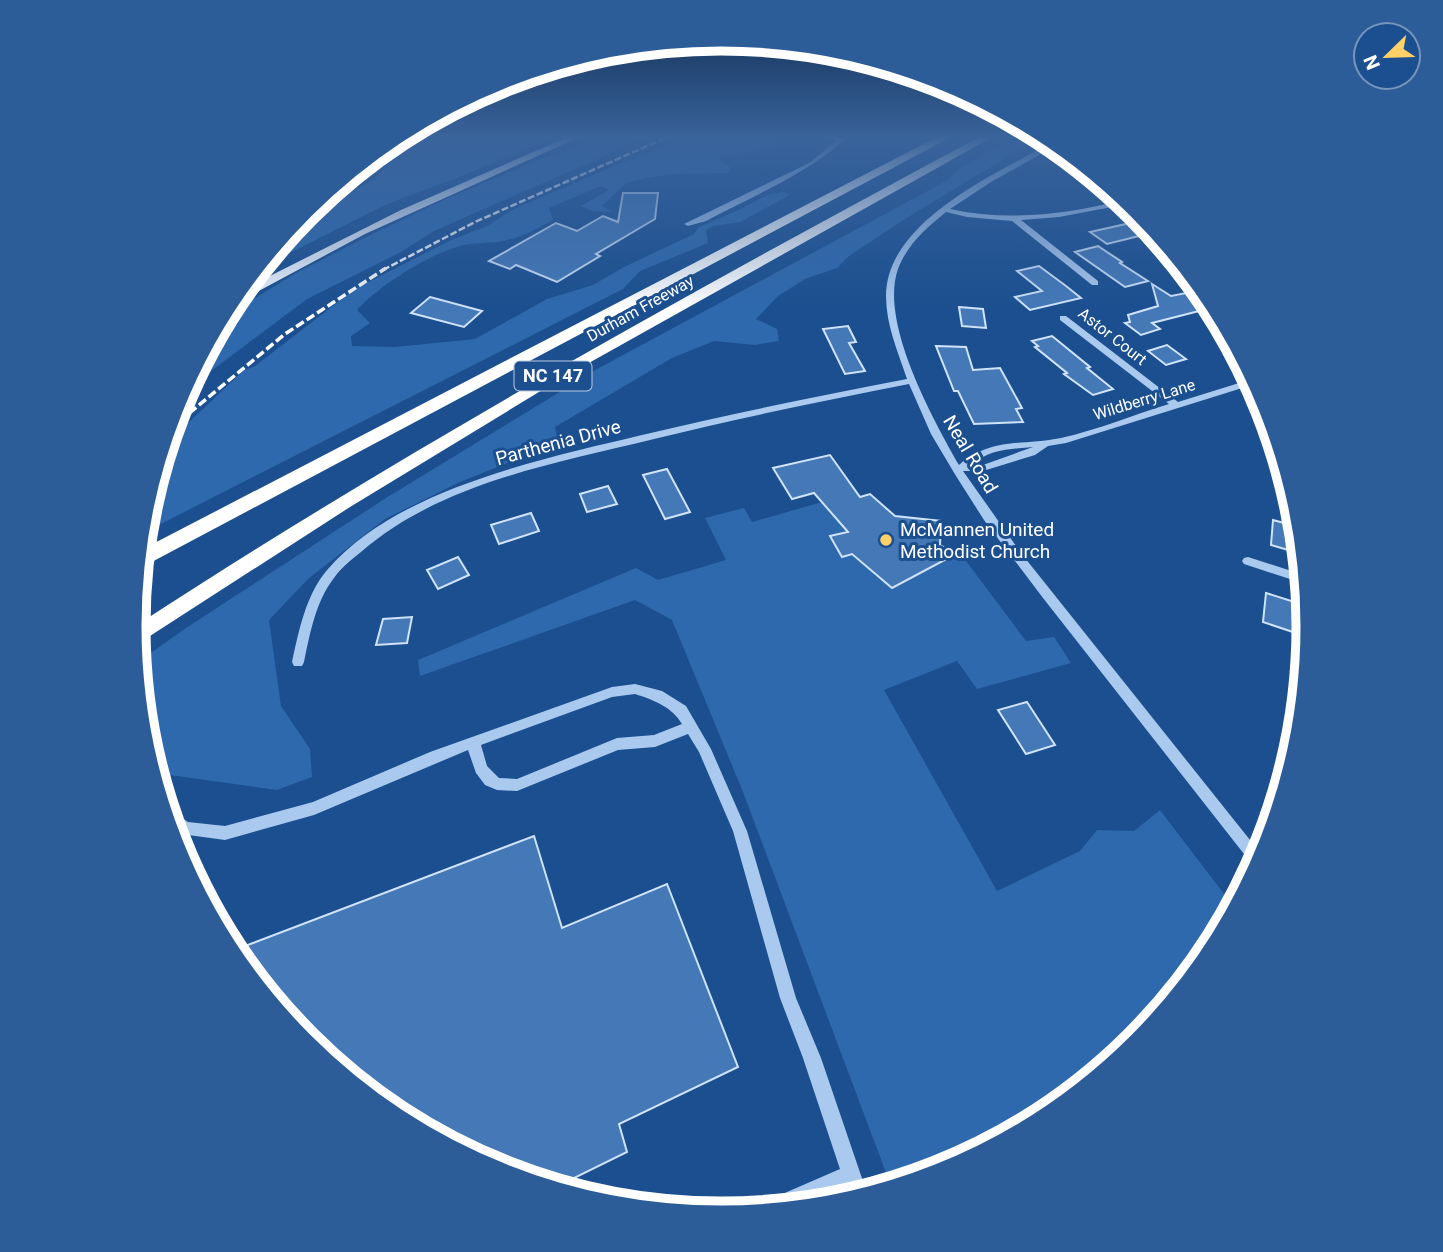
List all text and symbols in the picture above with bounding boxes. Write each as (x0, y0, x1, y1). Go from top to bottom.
north arrow (1352, 21, 1422, 91)
text: N (1359, 52, 1385, 73)
street label: Durham Freeway (583, 271, 697, 346)
street label: Astor Court (1075, 304, 1151, 369)
road number: NC 147 (514, 362, 592, 390)
street label: Wildberry Lane (1091, 375, 1197, 424)
street label: Neal Road (938, 411, 1003, 497)
street label: Parthenia Drive (493, 415, 623, 470)
place label: McMannen United Methodist Church (900, 518, 1054, 563)
marker: McMannen United Methodist Church (878, 532, 894, 548)

